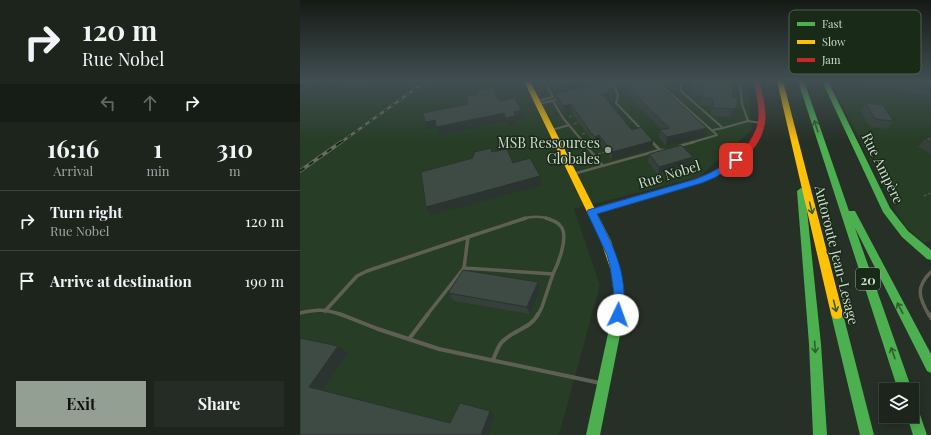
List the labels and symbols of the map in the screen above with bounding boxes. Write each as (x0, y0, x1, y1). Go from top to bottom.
legend (789, 10, 921, 74)
text: Fast (822, 16, 842, 31)
text: Slow (822, 34, 846, 49)
text: Jam (821, 52, 841, 67)
one-way arrow (812, 121, 820, 133)
street label: Rue Ampère (858, 129, 908, 207)
place label: MSB Ressources Globales (497, 133, 600, 168)
pin (719, 143, 753, 177)
marker: MSB Ressources Globales (603, 145, 613, 155)
street label: Rue Nobel (636, 156, 702, 192)
street label: Autoroute Jean-Lesage (810, 182, 864, 327)
one-way arrow (808, 201, 815, 214)
road number: 20 (856, 268, 880, 290)
position arrow (597, 294, 639, 336)
one-way arrow (832, 299, 840, 312)
one-way arrow (896, 302, 903, 314)
one-way arrow (811, 340, 818, 353)
one-way arrow (888, 347, 896, 359)

